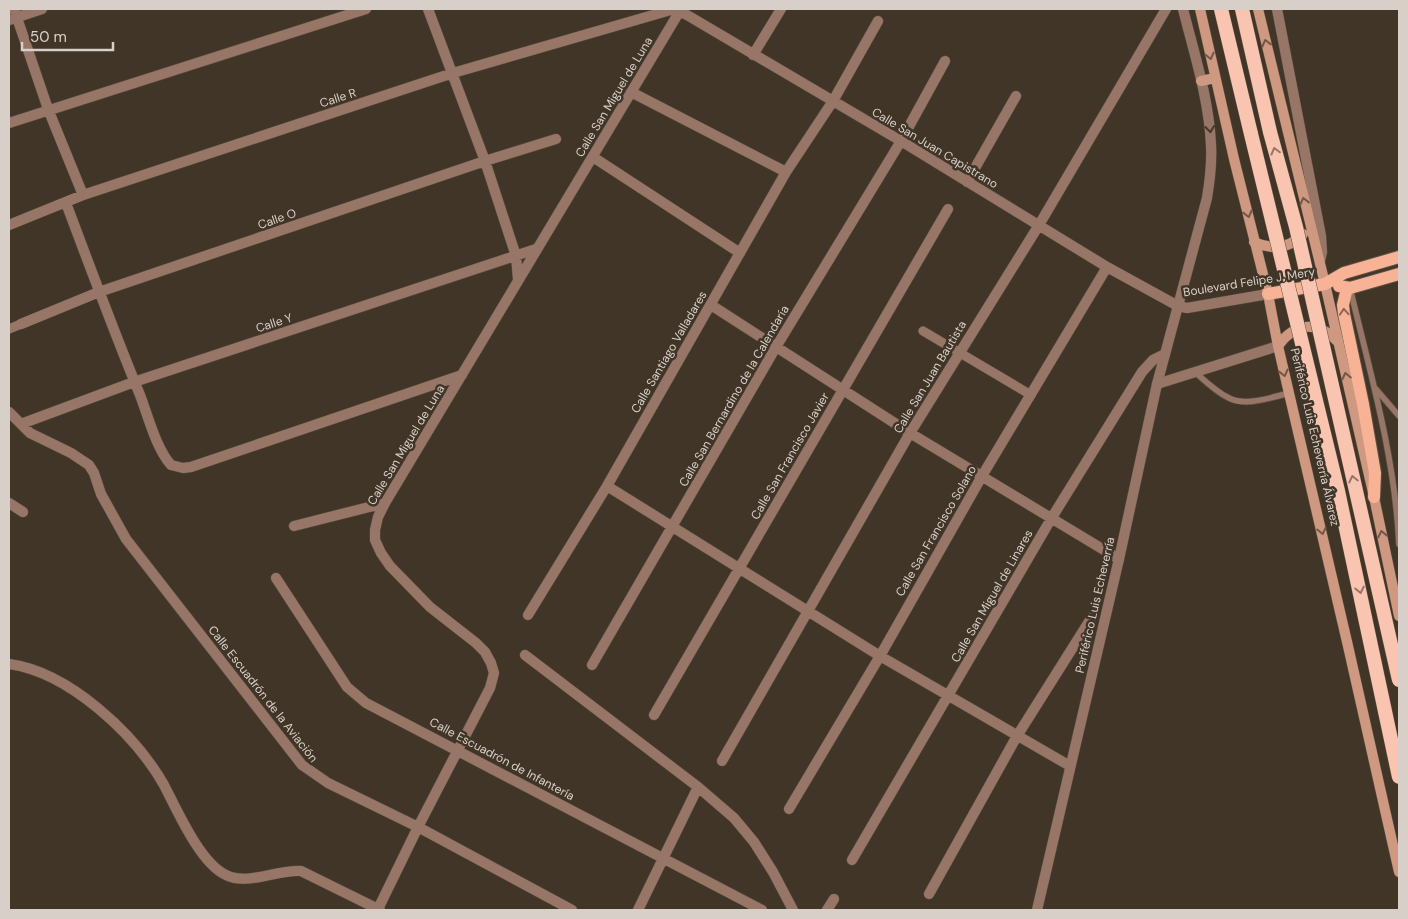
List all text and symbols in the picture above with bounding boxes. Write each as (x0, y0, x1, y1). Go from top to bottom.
scale bar (22, 20, 114, 52)
text: 50 m (30, 27, 67, 47)
street label: Calle San Miguel de Luna (572, 34, 656, 160)
one-way arrow (1261, 38, 1272, 47)
one-way arrow (1204, 52, 1215, 61)
street label: Calle R (318, 85, 358, 111)
street label: Calle San Juan Capistrano (869, 104, 1001, 192)
one-way arrow (1204, 125, 1215, 133)
one-way arrow (1270, 146, 1281, 155)
one-way arrow (1299, 196, 1310, 205)
street label: Calle O (256, 205, 298, 233)
one-way arrow (1242, 210, 1253, 219)
street label: Boulevard Felipe J. Mery (1182, 264, 1316, 300)
street label: Calle Santiago Valladares (627, 288, 711, 416)
street label: Calle San Bernardino de la Calendaría (675, 302, 793, 490)
one-way arrow (1339, 307, 1350, 315)
street label: Calle Y (254, 310, 294, 336)
street label: Calle San Juan Bautista (890, 318, 970, 436)
street label: Periférico Luis Echeverría Álvarez (1287, 346, 1343, 528)
one-way arrow (1279, 368, 1289, 376)
one-way arrow (1341, 371, 1352, 380)
street label: Calle San Miguel de Luna (364, 382, 448, 508)
street label: Calle San Francisco Javier (747, 389, 833, 522)
street label: Calle San Francisco Solano (892, 463, 980, 599)
one-way arrow (1349, 475, 1359, 484)
one-way arrow (1316, 526, 1327, 535)
street label: Calle San Miguel de Linares (947, 527, 1037, 665)
one-way arrow (1377, 530, 1388, 539)
street label: Periférico Luis Echeverría (1072, 535, 1118, 675)
one-way arrow (1354, 586, 1364, 595)
street label: Calle Escuadrón de la Aviación (205, 622, 321, 766)
street label: Calle Escuadrón de Infantería (427, 714, 577, 804)

